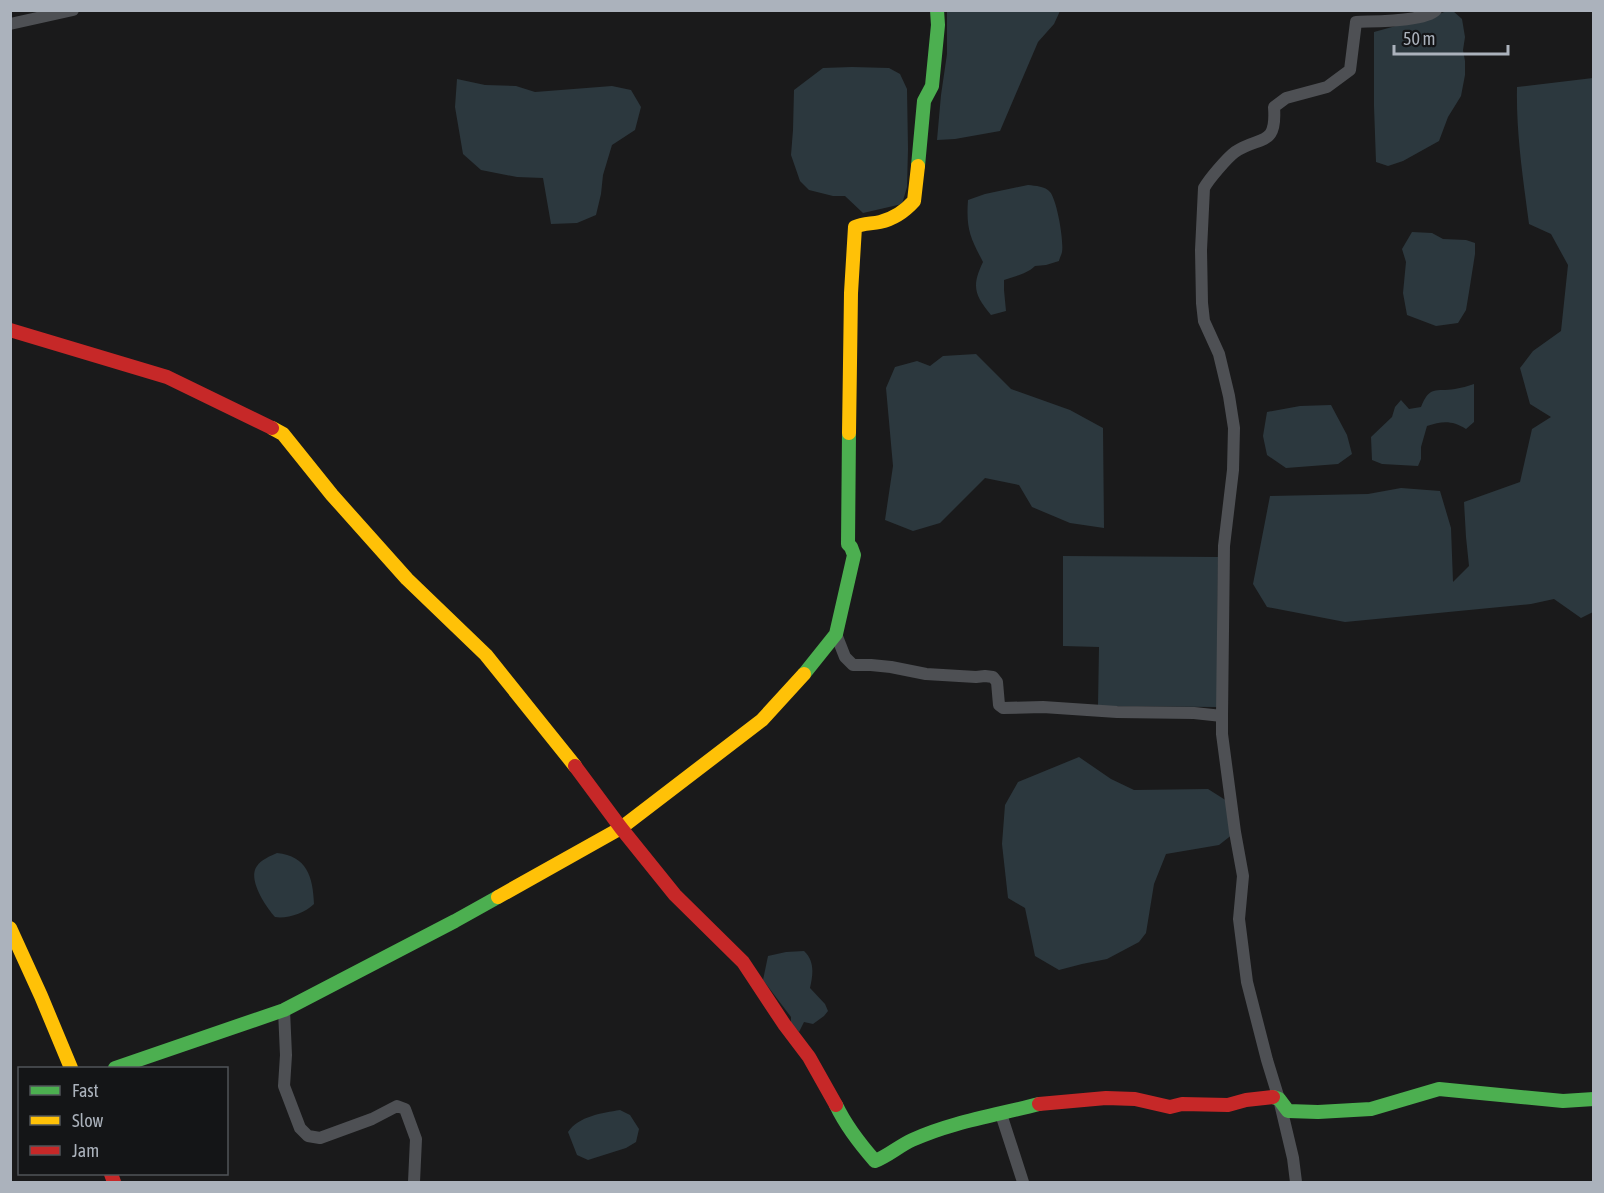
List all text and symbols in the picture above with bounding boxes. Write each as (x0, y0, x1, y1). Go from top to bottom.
scale bar (1394, 18, 1508, 56)
text: 50 m (1403, 28, 1435, 49)
legend (18, 1067, 228, 1175)
text: Fast (72, 1080, 99, 1101)
text: Slow (72, 1110, 103, 1131)
text: Jam (72, 1140, 99, 1161)

